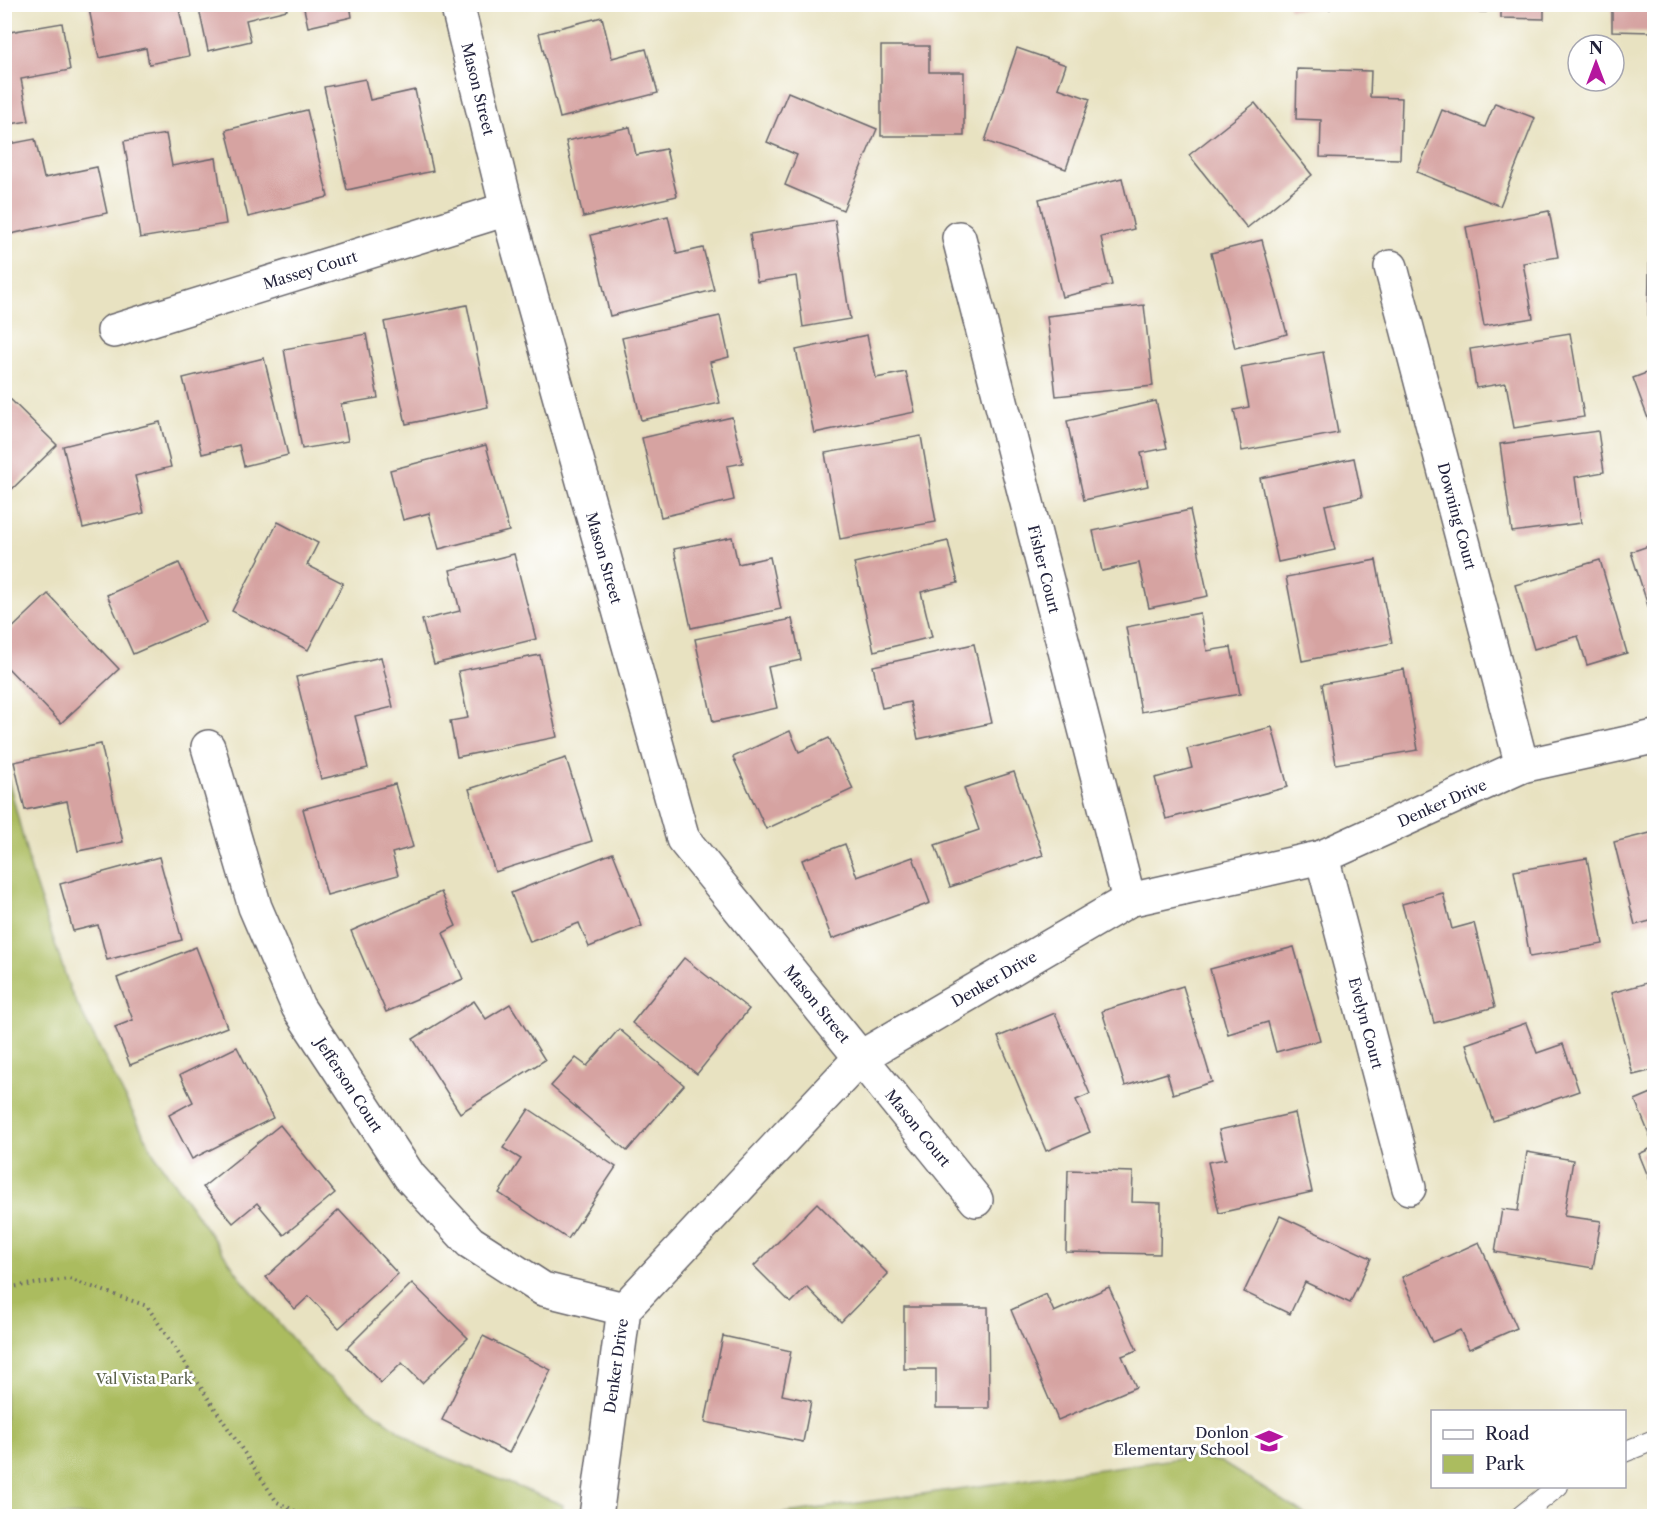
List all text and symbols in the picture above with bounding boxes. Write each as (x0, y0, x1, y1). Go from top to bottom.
north arrow (1566, 33, 1626, 93)
text: N (1589, 38, 1603, 58)
street label: Mason Street (457, 41, 499, 138)
street label: Massey Court (261, 246, 360, 293)
street label: Downing Court (1434, 460, 1481, 572)
street label: Mason Street (582, 510, 626, 607)
street label: Fisher Court (1024, 523, 1064, 616)
street label: Denker Drive (1395, 775, 1489, 831)
street label: Denker Drive (948, 947, 1040, 1011)
street label: Mason Street (780, 961, 855, 1047)
street label: Evelyn Court (1345, 975, 1388, 1072)
street label: Jefferson Court (310, 1032, 387, 1137)
street label: Mason Court (881, 1086, 955, 1171)
street label: Denker Drive (600, 1317, 632, 1415)
park label: Val Vista Park (95, 1369, 194, 1388)
legend (1431, 1410, 1626, 1488)
place label: Donlon Elementary School (1114, 1423, 1250, 1459)
text: Road (1485, 1423, 1530, 1445)
school or university icon: Donlon Elementary School (1254, 1426, 1284, 1456)
text: Park (1485, 1453, 1526, 1475)

